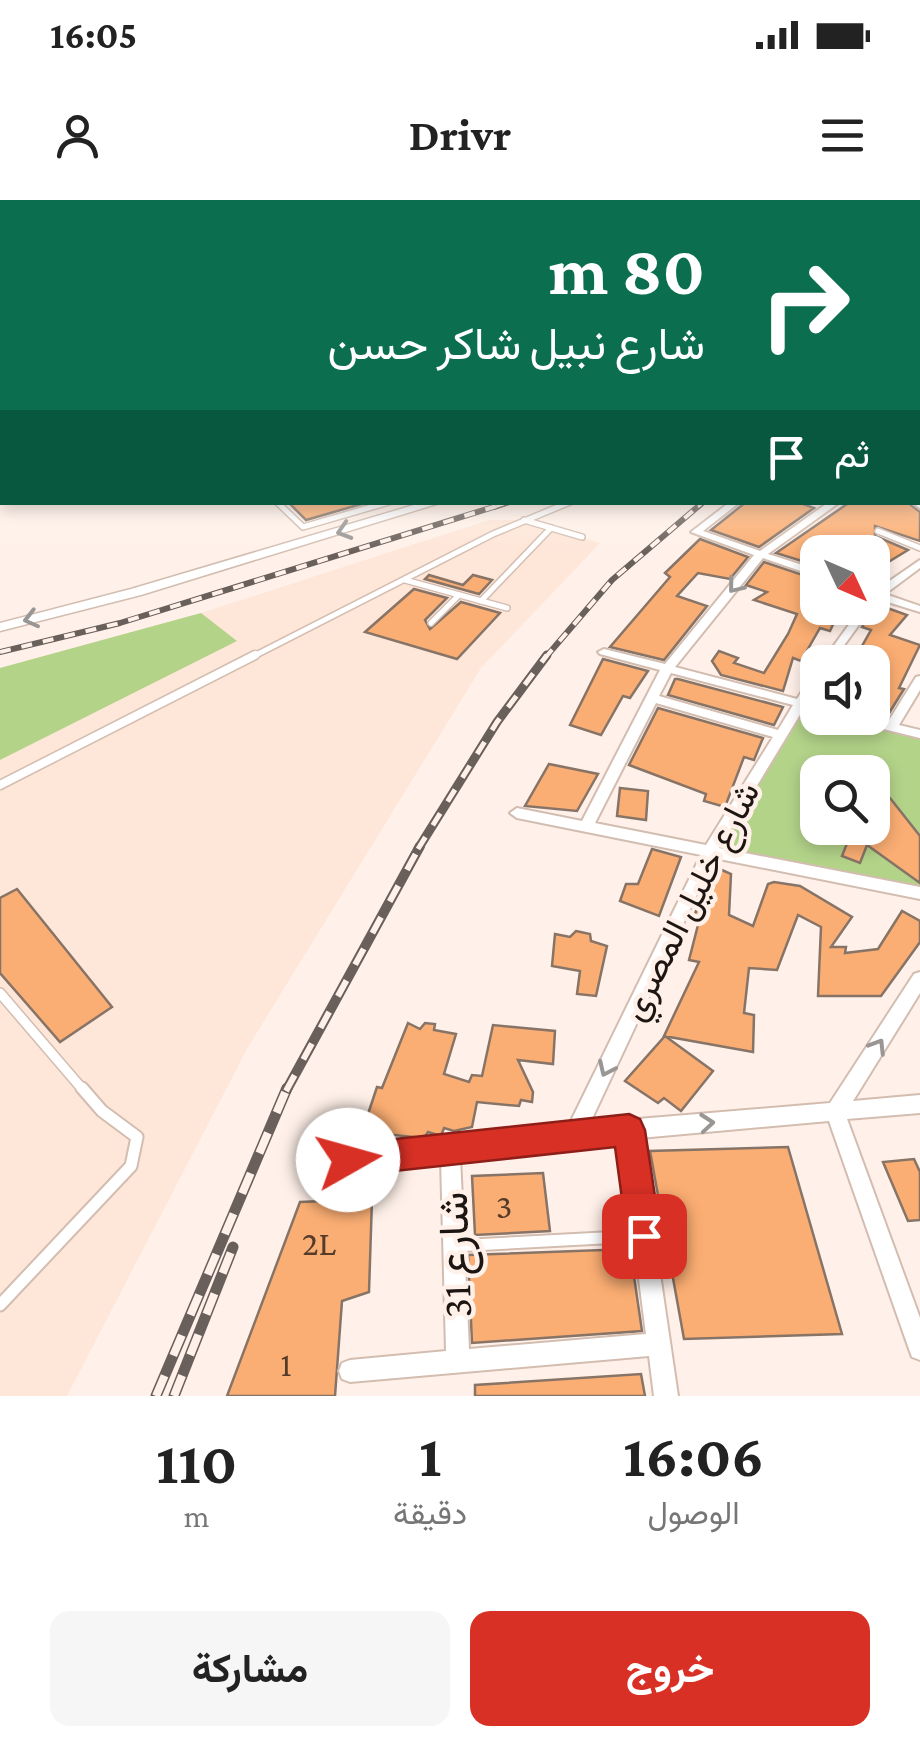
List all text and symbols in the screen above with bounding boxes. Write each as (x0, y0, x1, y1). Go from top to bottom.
text: 16:05 (50, 14, 137, 56)
icon: person (50, 108, 105, 163)
icon: menu (815, 108, 870, 163)
text: Drivr (409, 110, 511, 160)
text: 80 m (549, 231, 705, 309)
icon: right (740, 240, 870, 370)
text: شارع نبيل شاكر حسن (328, 319, 705, 369)
icon: arrive (759, 430, 814, 485)
text: ثم (834, 433, 870, 475)
one-way arrow (336, 519, 353, 540)
north arrow (800, 535, 890, 625)
map controls (800, 535, 890, 845)
one-way arrow (729, 575, 747, 593)
one-way arrow (23, 607, 40, 628)
button: sound (800, 645, 890, 735)
button: search (800, 755, 890, 845)
street label: شارع خليل المصري (614, 776, 775, 1031)
one-way arrow (865, 1038, 884, 1056)
one-way arrow (599, 1058, 619, 1076)
position arrow (296, 1108, 400, 1212)
one-way arrow (699, 1113, 715, 1135)
house number: 3 (496, 1187, 512, 1226)
street label: شارع 31 (429, 1191, 485, 1319)
pin (602, 1194, 687, 1279)
icon: arrive (617, 1209, 672, 1264)
house number: 2L (302, 1224, 337, 1263)
house number: 1 (280, 1345, 292, 1384)
text: 1 (419, 1422, 441, 1489)
text: 16:06 (623, 1422, 764, 1489)
text: 110 (156, 1429, 237, 1496)
text: دقيقة (393, 1495, 467, 1531)
text: الوصول (647, 1495, 740, 1531)
text: m (184, 1498, 209, 1534)
button: مشاركة (50, 1611, 450, 1726)
button: خروج (470, 1611, 870, 1726)

